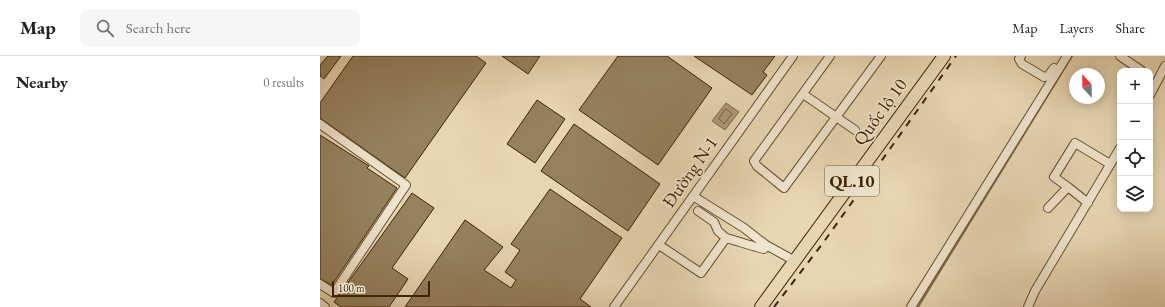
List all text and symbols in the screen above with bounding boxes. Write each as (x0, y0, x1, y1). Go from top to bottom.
search box (80, 10, 360, 46)
text: Map (20, 15, 56, 40)
icon: search (94, 17, 116, 39)
text: Search here (126, 18, 191, 37)
text: Map (1012, 19, 1037, 37)
text: Layers (1059, 19, 1094, 37)
text: Share (1116, 19, 1145, 37)
north arrow (1069, 68, 1105, 104)
map controls (1117, 68, 1153, 212)
button: + (1117, 68, 1153, 104)
text: Nearby (16, 71, 68, 93)
street label: Quốc lộ 10 (848, 73, 912, 150)
text: 0 results (263, 74, 304, 91)
button: − (1117, 104, 1153, 140)
street label: Đường N-1 (657, 132, 722, 212)
button: locate (1117, 140, 1153, 176)
road number: QL.10 (825, 166, 879, 196)
button: layers (1117, 176, 1153, 212)
scale bar (332, 279, 430, 298)
text: 100 m (338, 281, 365, 295)

